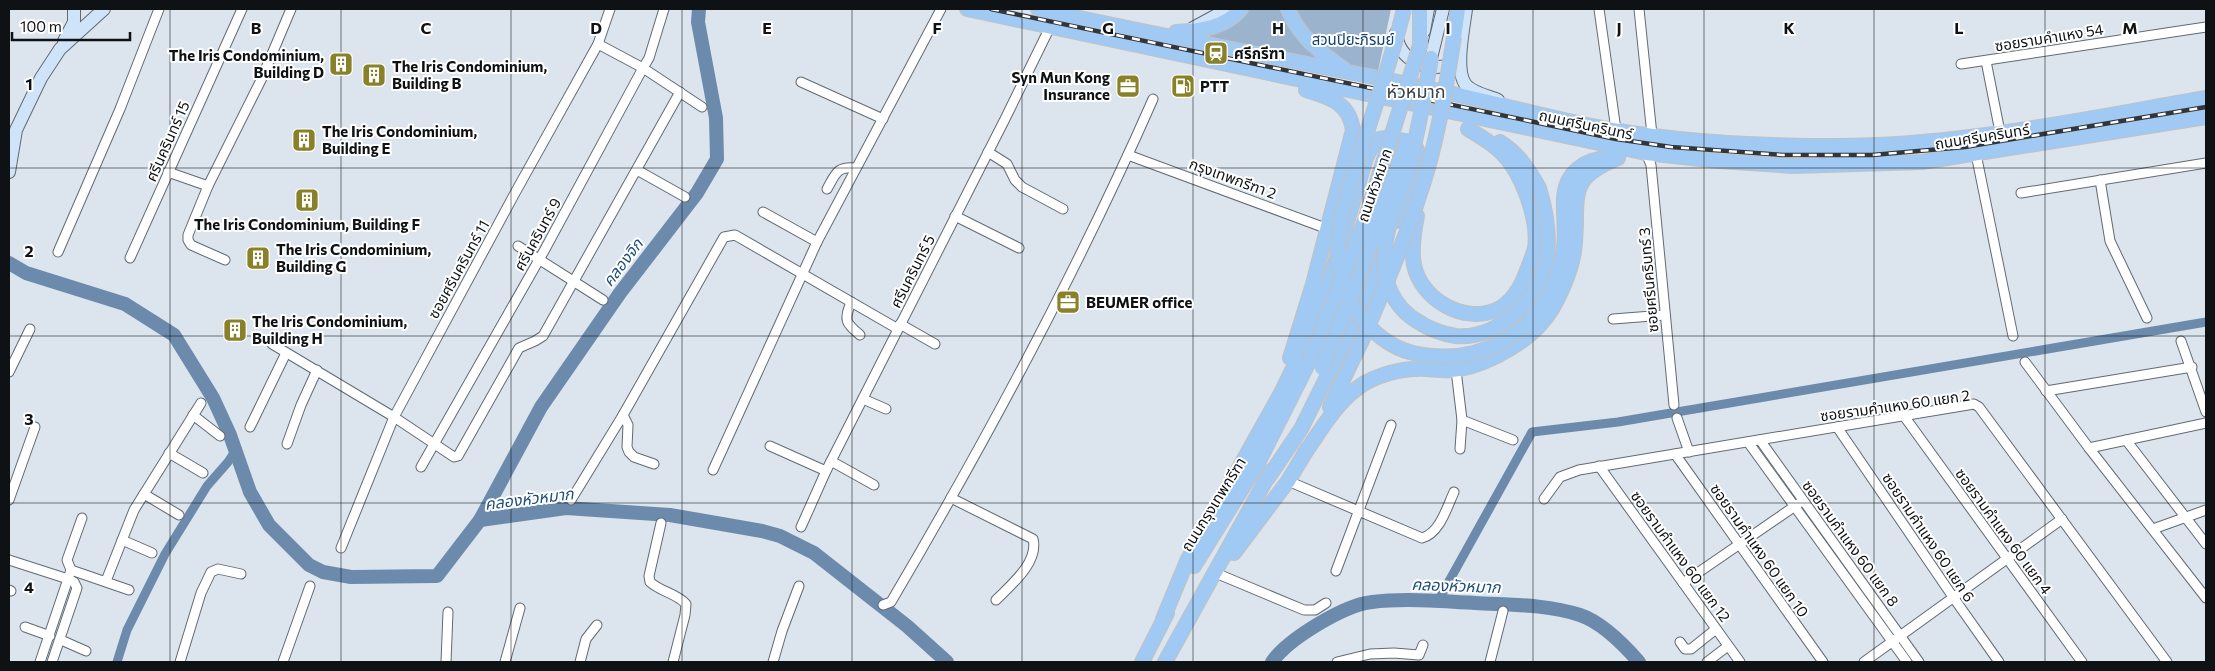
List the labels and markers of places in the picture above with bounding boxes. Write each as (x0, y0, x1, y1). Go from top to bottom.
station icon: ศรีกรีฑา (1203, 40, 1229, 66)
place label: ศรีกรีฑา (1234, 44, 1285, 62)
place label: The Iris Condominium, Building D (169, 46, 324, 81)
building icon: The Iris Condominium, Building D (328, 51, 354, 77)
place label: The Iris Condominium, Building B (392, 57, 547, 92)
building icon: The Iris Condominium, Building B (361, 62, 387, 88)
place label: Syn Mun Kong Insurance (1011, 68, 1110, 103)
office icon: Syn Mun Kong Insurance (1115, 73, 1141, 99)
fuel station icon: PTT (1170, 73, 1196, 99)
place label: PTT (1200, 77, 1229, 95)
place label: The Iris Condominium, Building E (322, 122, 477, 157)
building icon: The Iris Condominium, Building E (291, 127, 317, 153)
building icon: The Iris Condominium, Building F (294, 187, 320, 213)
place label: The Iris Condominium, Building F (194, 215, 420, 233)
place label: The Iris Condominium, Building G (276, 240, 431, 275)
building icon: The Iris Condominium, Building G (245, 245, 271, 271)
office icon: BEUMER office (1055, 289, 1081, 315)
place label: BEUMER office (1086, 293, 1192, 311)
place label: The Iris Condominium, Building H (252, 312, 407, 347)
building icon: The Iris Condominium, Building H (222, 317, 248, 343)

